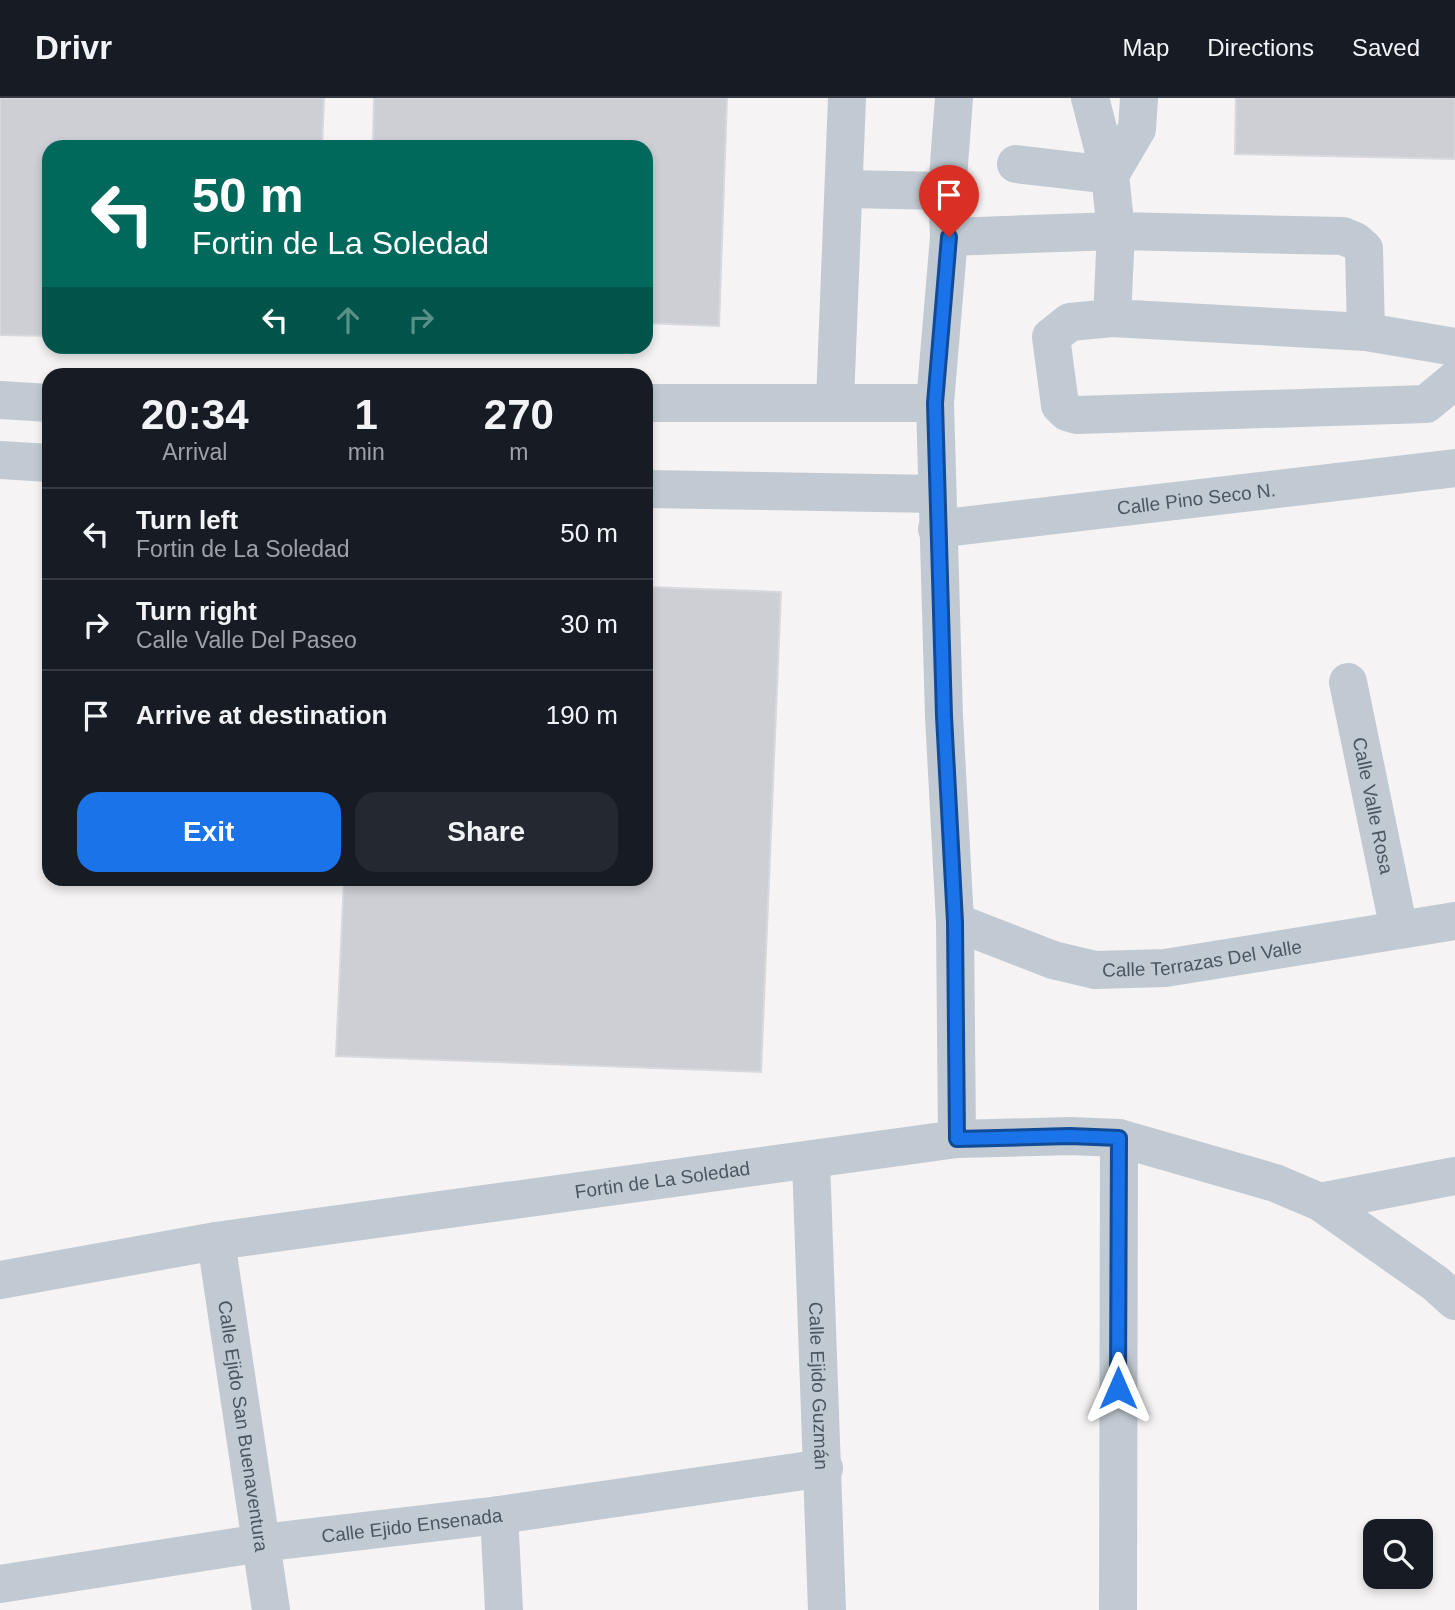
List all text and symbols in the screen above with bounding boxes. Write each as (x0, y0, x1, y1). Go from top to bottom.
text: Drivr (35, 29, 112, 66)
text: Map (1123, 34, 1169, 61)
text: Directions (1207, 34, 1314, 61)
text: Saved (1352, 34, 1420, 61)
pin (919, 165, 979, 237)
icon: left (77, 168, 168, 259)
text: 50 m (192, 168, 304, 222)
icon: arrive (930, 176, 968, 214)
text: Fortin de La Soledad (192, 225, 489, 261)
icon: left (256, 301, 294, 339)
icon: ahead (329, 301, 367, 339)
icon: right (402, 301, 440, 339)
text: 20:34 (141, 391, 249, 438)
text: 1 (354, 391, 378, 438)
text: 270 (484, 391, 554, 438)
text: Arrival (162, 439, 227, 465)
text: min (348, 439, 385, 465)
text: m (509, 439, 528, 465)
street label: Calle Pino Seco N. (1116, 479, 1277, 519)
text: Turn left (136, 505, 238, 535)
icon: left (77, 515, 115, 553)
text: 50 m (560, 518, 618, 548)
text: Fortin de La Soledad (136, 536, 350, 562)
text: Turn right (136, 596, 257, 626)
icon: right (77, 606, 115, 644)
text: 30 m (560, 609, 618, 639)
text: Calle Valle Del Paseo (136, 627, 357, 653)
icon: arrive (77, 697, 115, 735)
text: Arrive at destination (136, 700, 387, 730)
text: 190 m (546, 700, 618, 730)
street label: Calle Valle Rosa (1349, 735, 1397, 876)
button: Exit (77, 792, 341, 872)
button: Share (355, 792, 618, 872)
street label: Calle Terrazas Del Valle (1102, 936, 1303, 981)
street label: Fortin de La Soledad (573, 1158, 751, 1203)
street label: Calle Ejido San Buenaventura (214, 1299, 272, 1553)
street label: Calle Ejido Guzmán (805, 1302, 832, 1470)
position arrow (1081, 1351, 1155, 1425)
street label: Calle Ejido Ensenada (320, 1505, 504, 1547)
map controls (1363, 1519, 1433, 1589)
button: search (1363, 1519, 1433, 1589)

